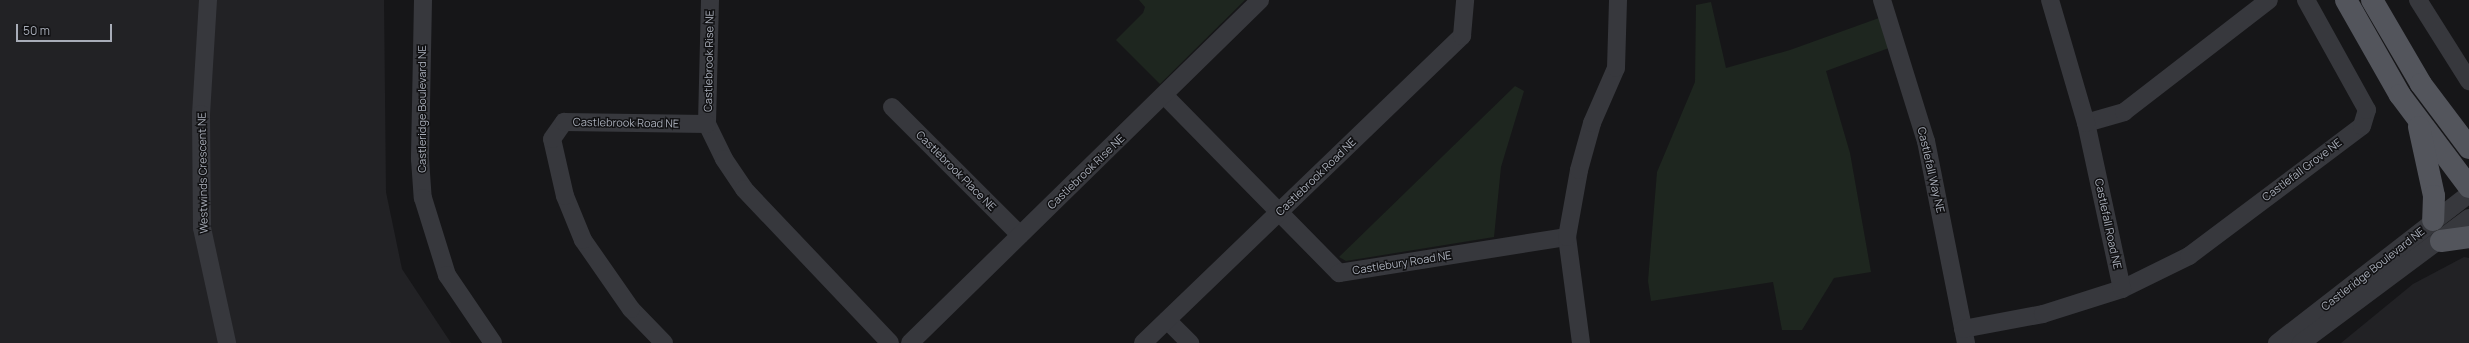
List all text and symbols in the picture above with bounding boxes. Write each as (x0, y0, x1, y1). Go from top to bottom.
street label: Castlebrook Rise NE (702, 10, 716, 112)
scale bar (18, 16, 114, 42)
text: 50 m (23, 22, 50, 39)
street label: Castleridge Boulevard NE (415, 45, 429, 173)
street label: Westwinds Crescent NE (195, 112, 211, 234)
street label: Castlebrook Road NE (573, 115, 679, 131)
street label: Castlefall Way NE (1915, 126, 1947, 214)
street label: Castlebrook Place NE (913, 128, 999, 214)
street label: Castlebrook Rise NE (1045, 132, 1127, 212)
street label: Castlebrook Road NE (1273, 135, 1359, 219)
street label: Castlefall Grove NE (2260, 136, 2344, 204)
street label: Castlefall Road NE (2092, 177, 2124, 271)
street label: Castleridge Boulevard NE (2319, 225, 2427, 313)
street label: Castlebury Road NE (1351, 249, 1453, 277)

